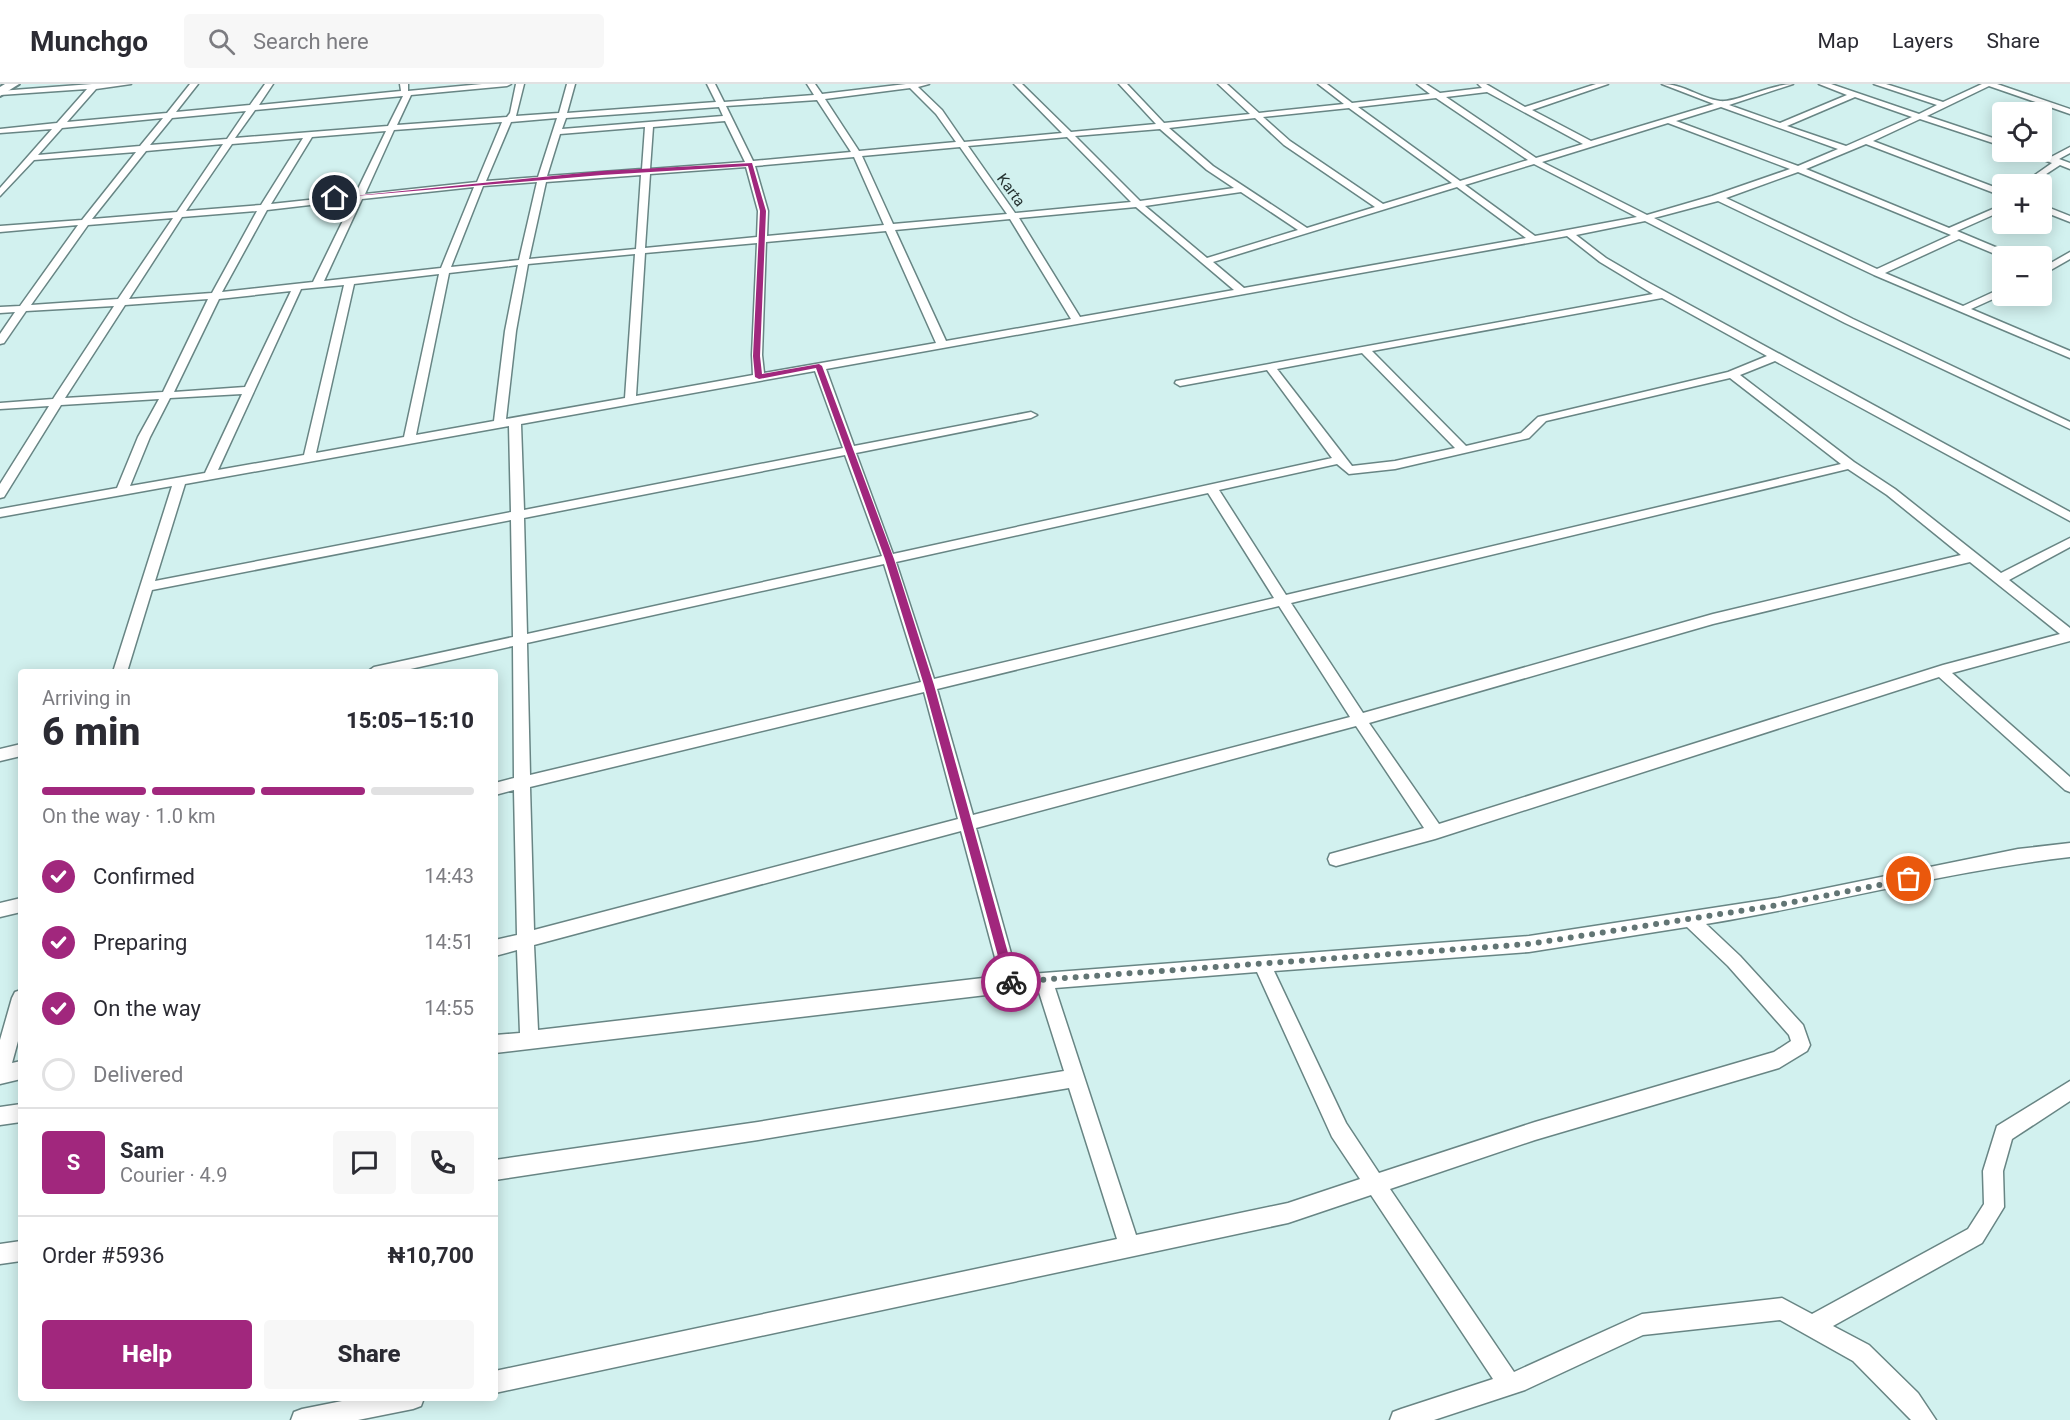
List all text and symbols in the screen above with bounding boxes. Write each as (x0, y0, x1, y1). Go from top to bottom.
search box (184, 14, 604, 68)
text: Munchgo (30, 25, 148, 58)
icon: search (205, 25, 238, 58)
text: Search here (253, 29, 369, 54)
text: Map (1817, 29, 1859, 53)
text: Layers (1892, 29, 1953, 53)
text: Share (1986, 29, 2040, 53)
map controls (1992, 102, 2052, 306)
button: locate (1992, 102, 2052, 162)
street label: Karta (993, 170, 1029, 210)
pin (309, 172, 360, 223)
button: + (1992, 174, 2052, 234)
icon: home (318, 181, 351, 214)
button: − (1992, 246, 2052, 306)
text: Arriving in (42, 686, 131, 710)
text: 15:05–15:10 (346, 708, 474, 733)
text: 6 min (42, 709, 140, 755)
text: On the way · 1.0 km (42, 804, 216, 828)
pin (1883, 853, 1934, 904)
icon: check (42, 860, 75, 893)
icon: bag (1892, 862, 1925, 895)
text: Confirmed (93, 864, 195, 889)
text: 14:43 (424, 864, 474, 888)
icon: check (42, 926, 75, 959)
text: Preparing (93, 930, 187, 955)
text: 14:51 (424, 930, 474, 954)
courier (981, 952, 1041, 1012)
icon: bike (995, 966, 1028, 999)
icon: check (42, 992, 75, 1025)
text: On the way (93, 996, 201, 1021)
text: 14:55 (424, 996, 474, 1020)
text: Delivered (93, 1062, 183, 1087)
button: chat (333, 1131, 396, 1194)
button: phone (411, 1131, 474, 1194)
text: Sam (120, 1138, 164, 1163)
text: S (67, 1150, 80, 1175)
text: Courier · 4.9 (120, 1163, 227, 1187)
text: Order #5936 (42, 1243, 164, 1268)
text: ₦10,700 (388, 1243, 474, 1268)
button: Help (42, 1320, 252, 1389)
button: Share (264, 1320, 474, 1389)

